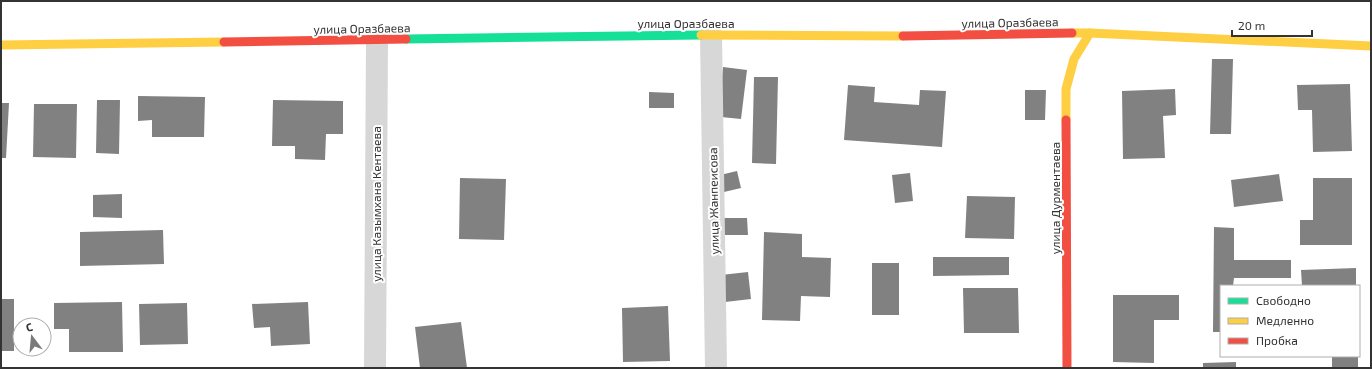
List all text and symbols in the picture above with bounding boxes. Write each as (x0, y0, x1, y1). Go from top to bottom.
scale bar (1232, 12, 1312, 38)
street label: улица Оразбаева (961, 14, 1059, 31)
street label: улица Оразбаева (637, 16, 735, 31)
text: 20 m (1238, 18, 1265, 32)
street label: улица Оразбаева (313, 20, 411, 37)
street label: улица Казымхана Кентаева (369, 126, 384, 282)
street label: улица Дурментаева (1048, 142, 1063, 254)
street label: улица Жанпеисова (705, 147, 722, 255)
legend (1220, 285, 1360, 357)
text: Свободно (1256, 293, 1311, 307)
text: Медленно (1256, 313, 1314, 327)
north arrow (12, 317, 52, 357)
text: С (24, 320, 35, 334)
text: Пробка (1256, 333, 1298, 347)

